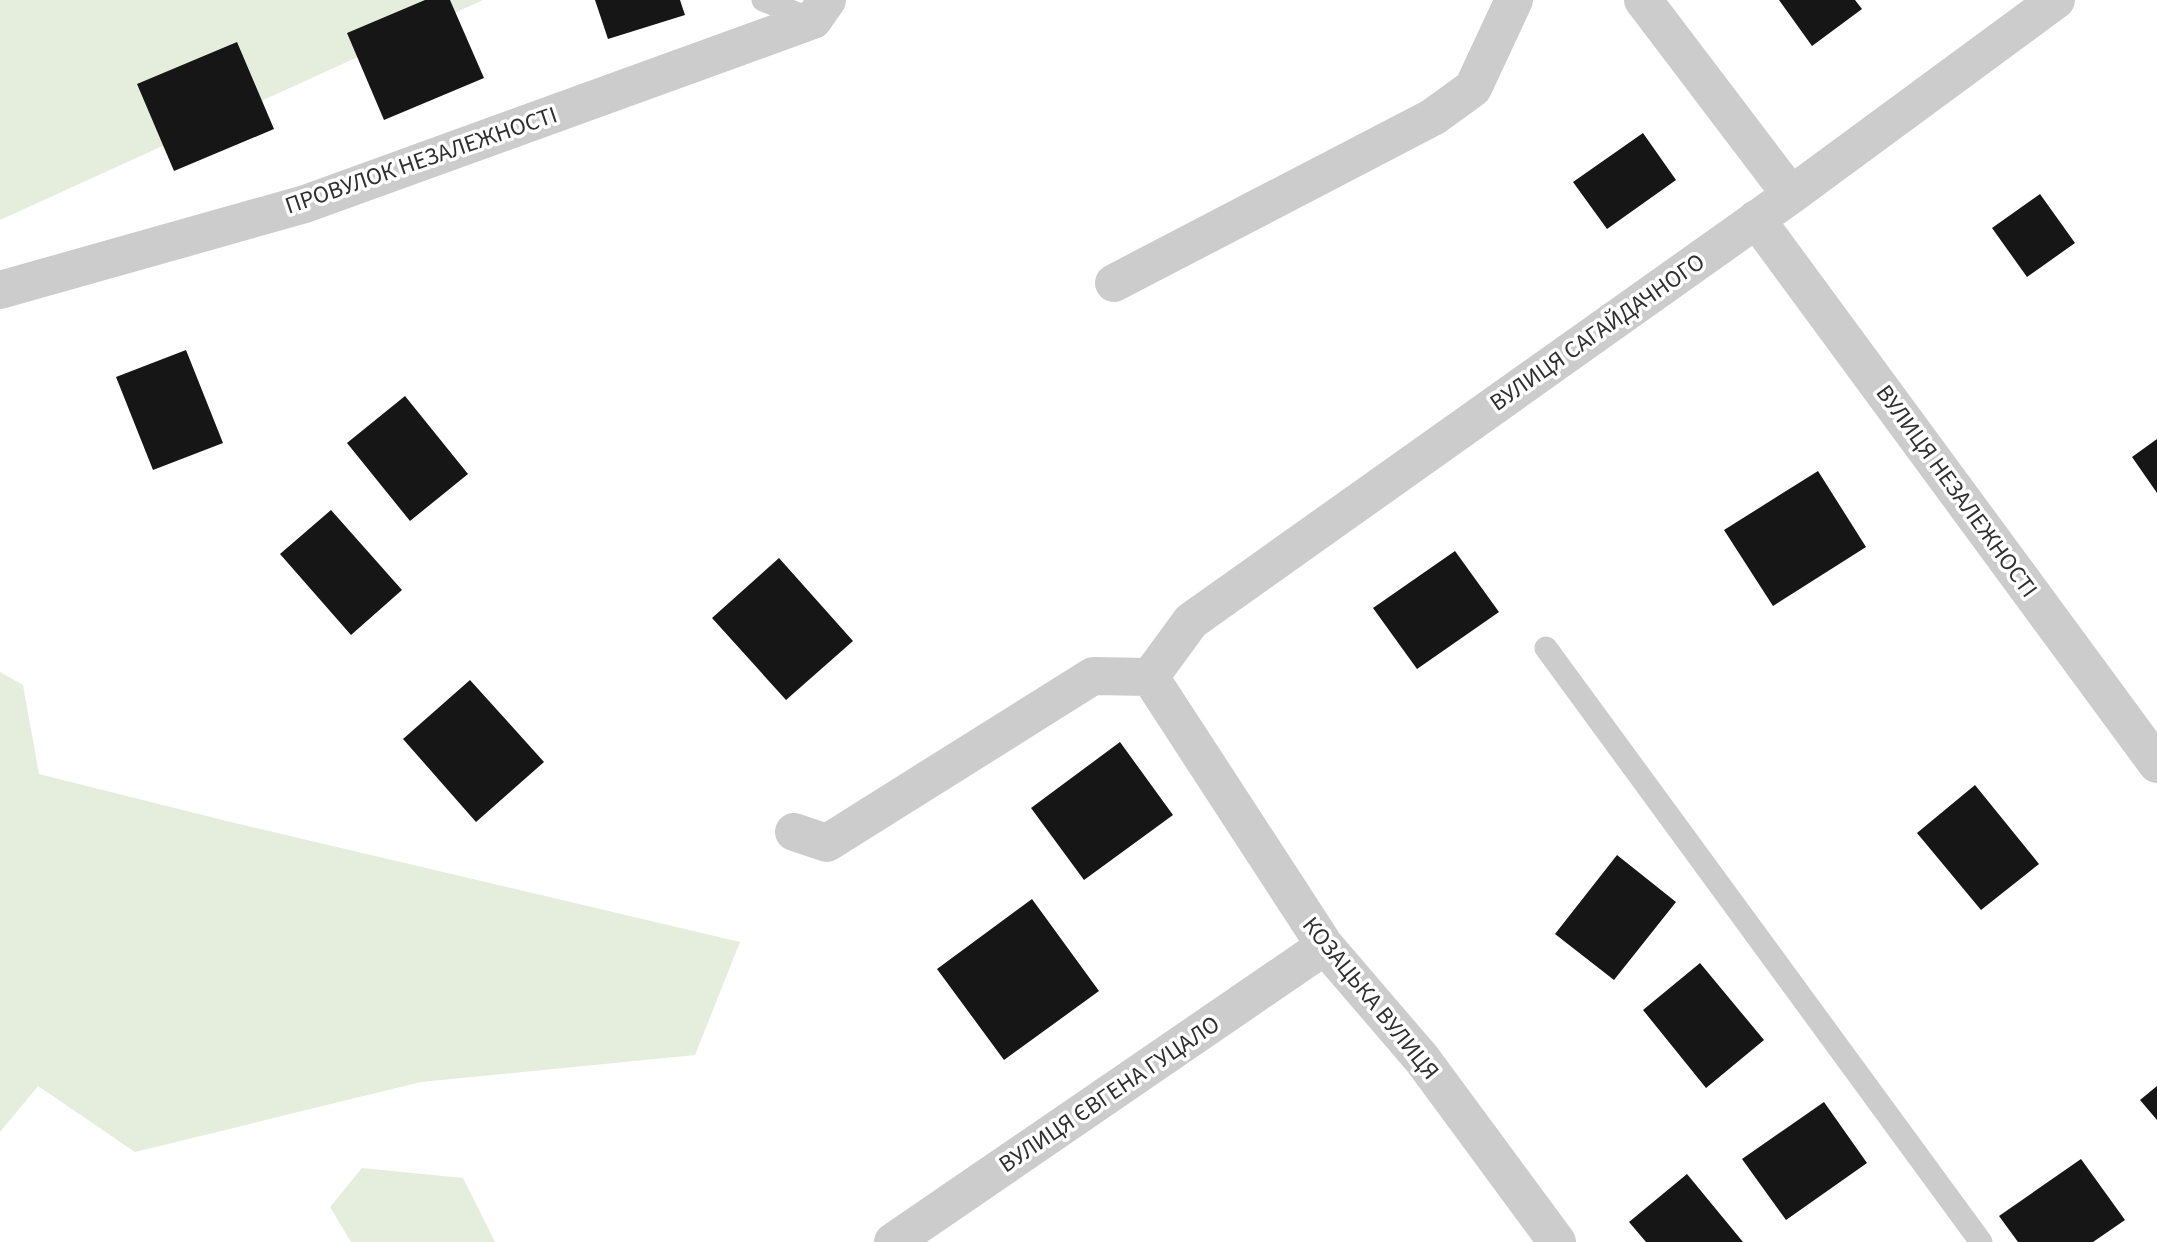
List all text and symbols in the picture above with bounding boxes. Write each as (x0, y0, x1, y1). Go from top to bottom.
street label: ПРОВУЛОК НЕЗАЛЕЖНОСТІ (280, 97, 562, 224)
street label: ВУЛИЦЯ САГАЙДАЧНОГО (1483, 245, 1712, 420)
street label: ВУЛИЦЯ НЕЗАЛЕЖНОСТІ (1867, 377, 2046, 605)
street label: КОЗАЦЬКА ВУЛИЦЯ (1294, 909, 1447, 1087)
street label: ВУЛИЦЯ ЄВГЕНА ГУЦАЛО (992, 1007, 1227, 1182)

